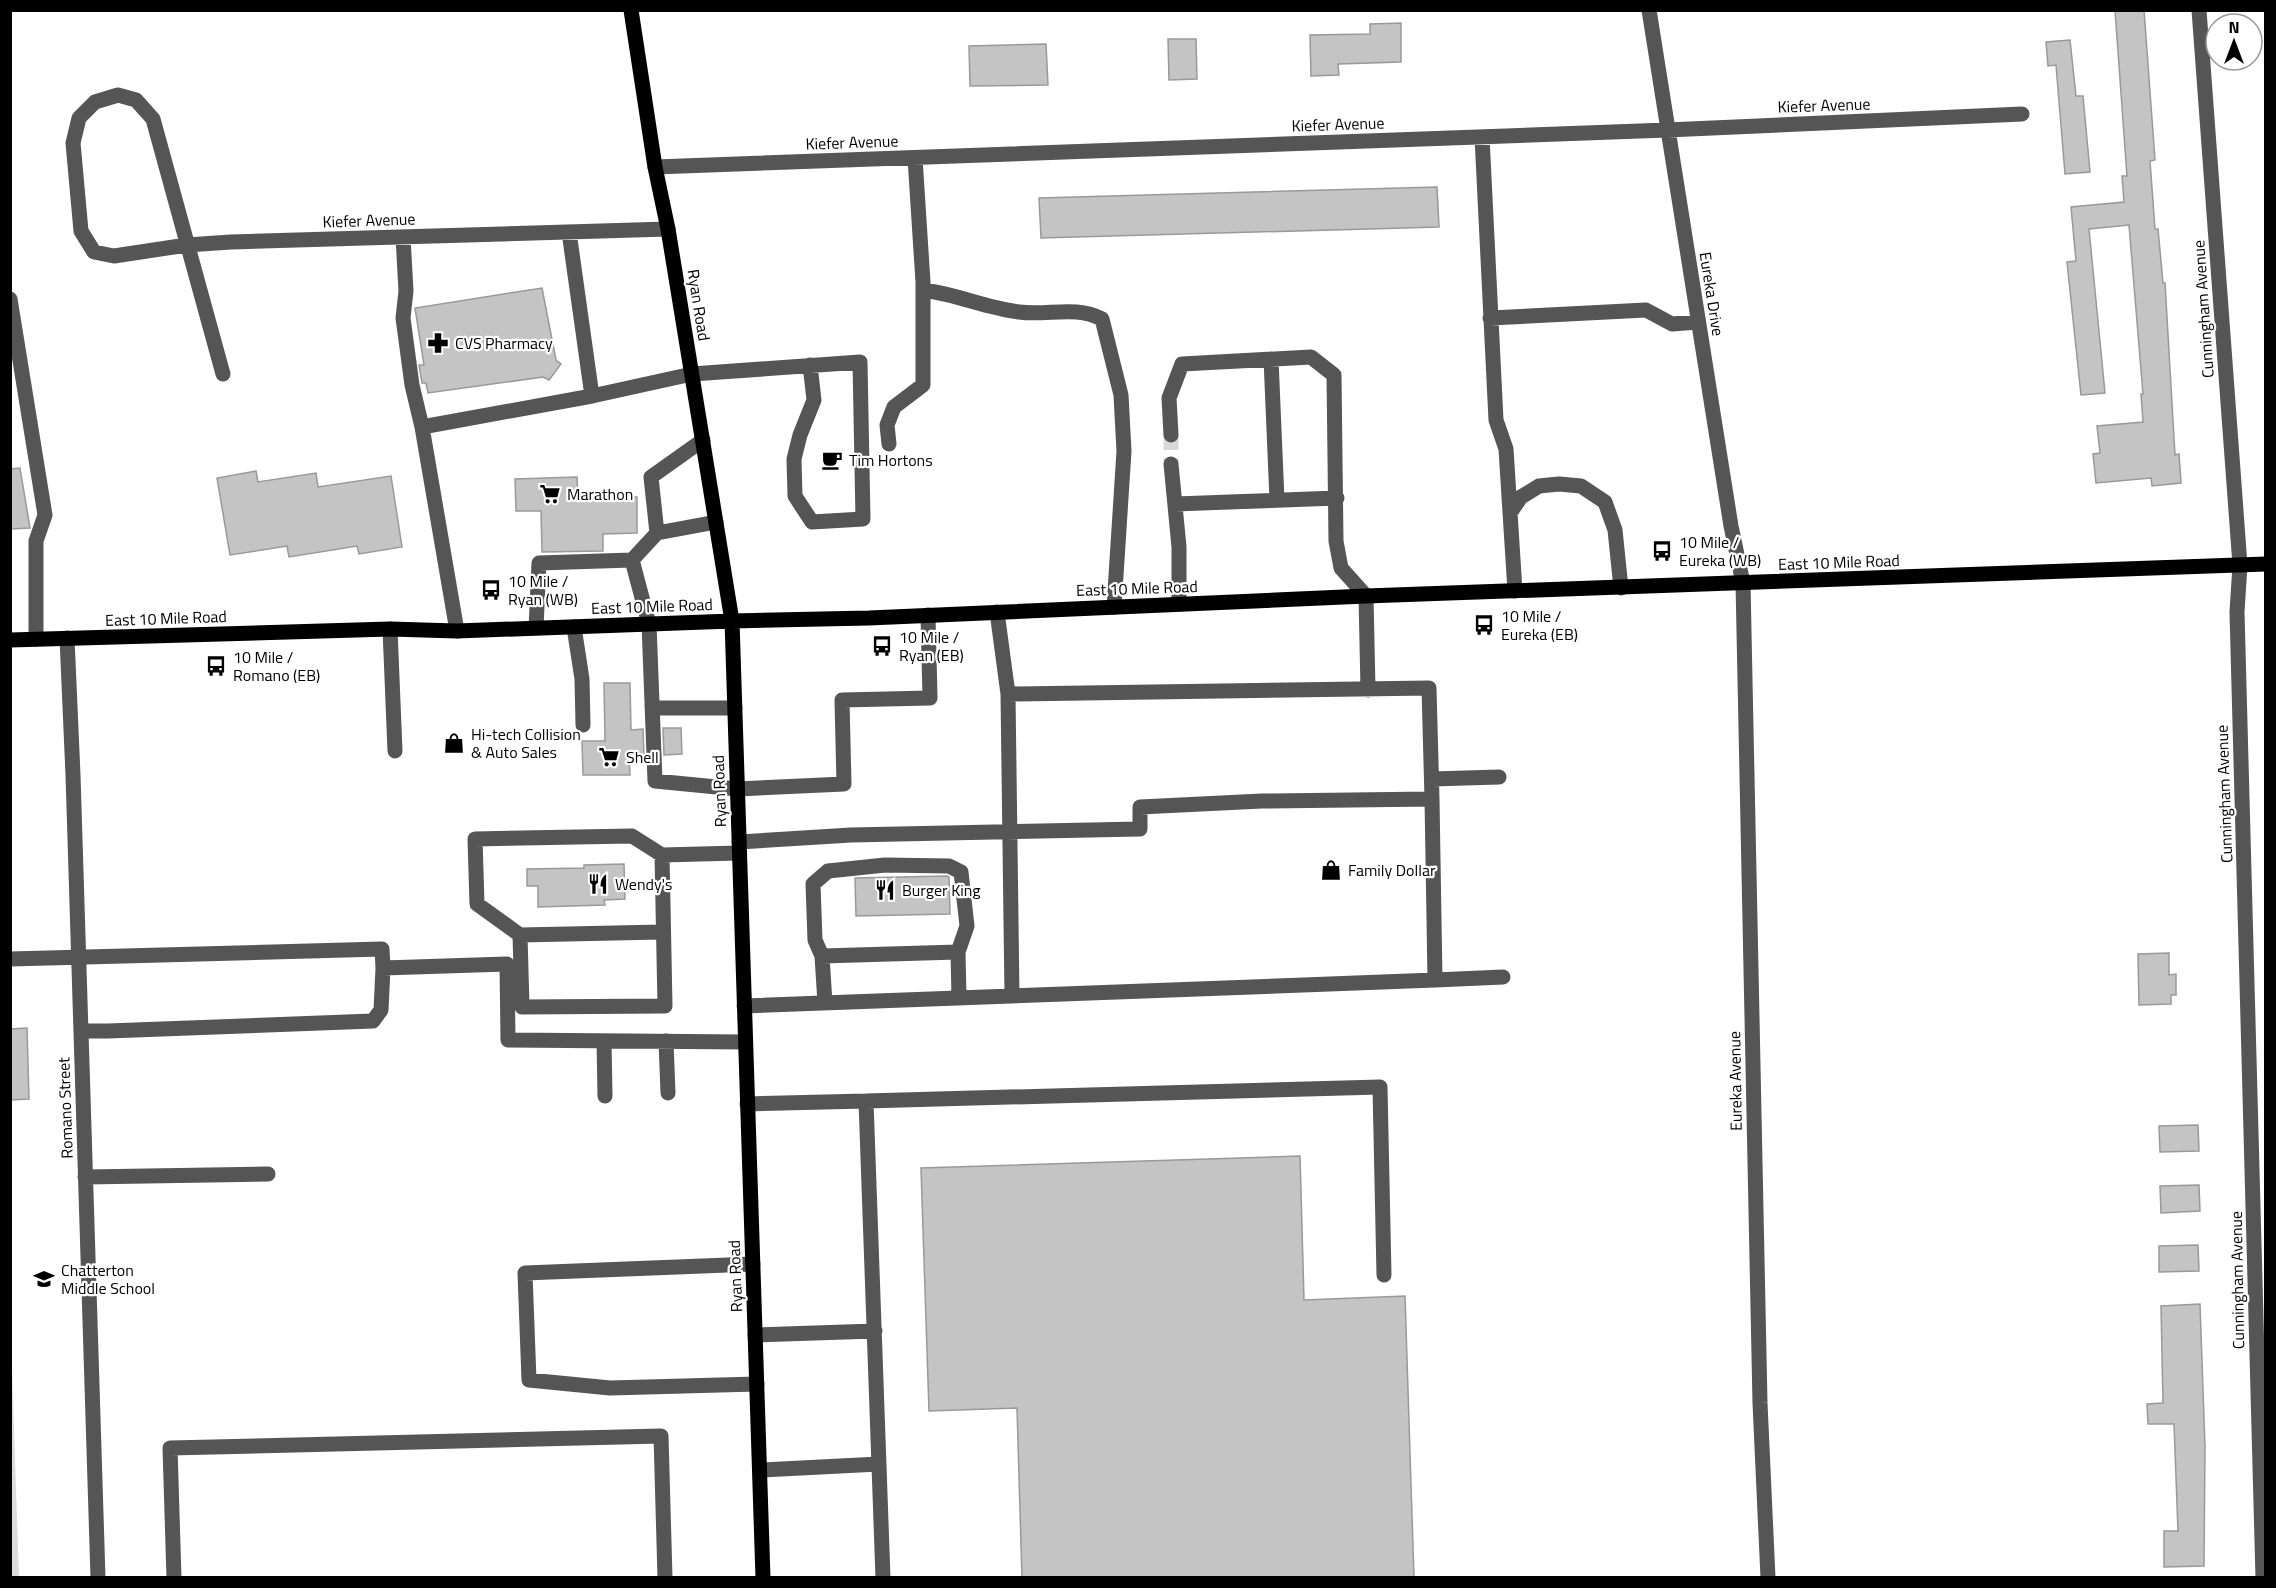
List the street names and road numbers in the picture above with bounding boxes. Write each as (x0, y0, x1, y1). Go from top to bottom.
street label: Kiefer Avenue (1777, 91, 1871, 119)
street label: Kiefer Avenue (1291, 110, 1385, 138)
street label: Kiefer Avenue (805, 128, 899, 156)
street label: Kiefer Avenue (322, 206, 416, 234)
street label: Cunningham Avenue (2186, 239, 2220, 379)
street label: Eureka Drive (1694, 250, 1730, 338)
street label: Ryan Road (681, 267, 717, 343)
street label: East 10 Mile Road (1778, 548, 1900, 576)
street label: East 10 Mile Road (1076, 574, 1198, 602)
street label: East 10 Mile Road (591, 592, 713, 620)
street label: East 10 Mile Road (105, 604, 227, 632)
street label: Cunningham Avenue (2210, 725, 2238, 863)
street label: Ryan Road (706, 754, 732, 828)
street label: Eureka Avenue (1722, 1031, 1748, 1131)
street label: Romano Street (51, 1057, 79, 1159)
street label: Cunningham Avenue (2224, 1211, 2250, 1349)
street label: Ryan Road (722, 1239, 748, 1313)

